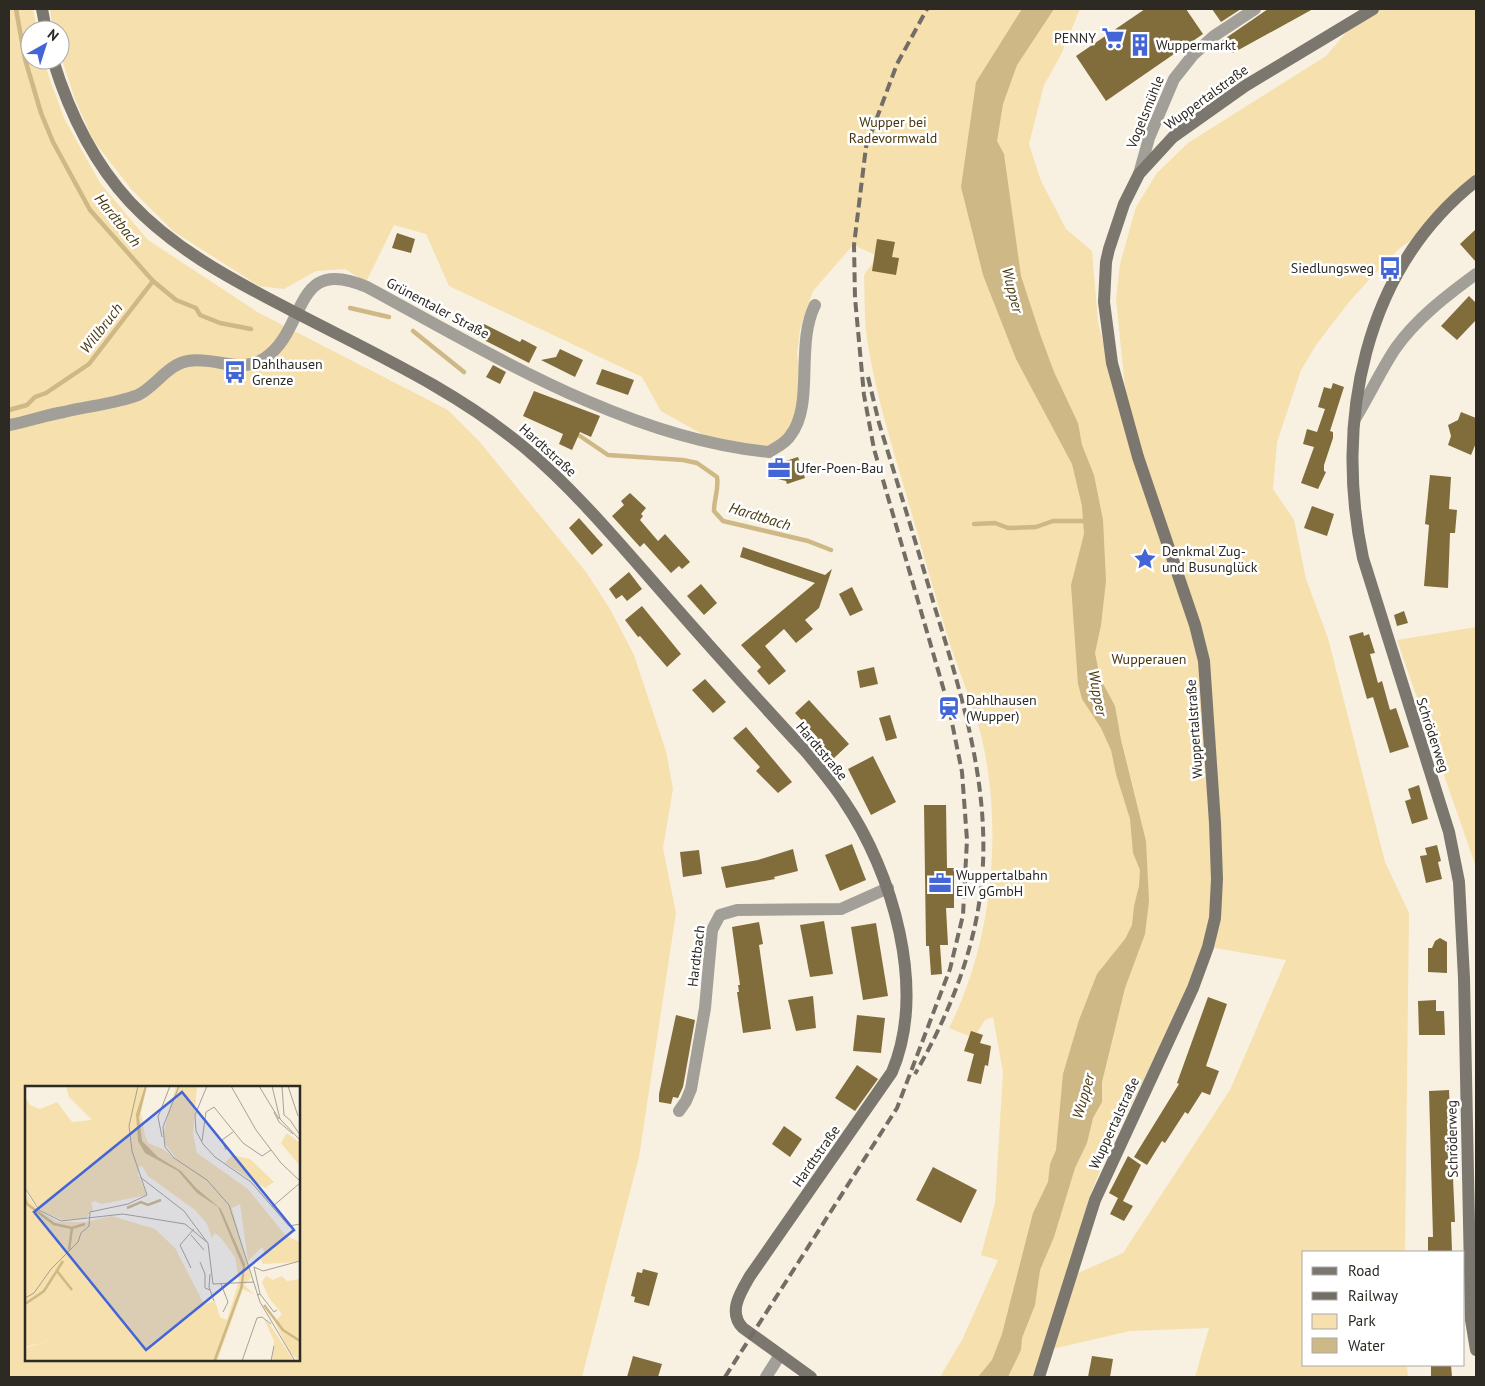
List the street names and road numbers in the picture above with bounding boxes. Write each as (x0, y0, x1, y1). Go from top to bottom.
street label: Wuppertalstraße (1160, 60, 1252, 134)
street label: Vogelsmühle (1122, 73, 1168, 152)
street label: Grünentaler Straße (383, 273, 493, 343)
street label: Hardtstraße (516, 420, 580, 480)
street label: Wuppertalstraße (1182, 679, 1206, 779)
street label: Schröderweg (1412, 695, 1454, 775)
street label: Hardtstraße (792, 718, 852, 784)
street label: Hardtbach (683, 924, 709, 988)
street label: Wuppertalstraße (1085, 1074, 1143, 1172)
street label: Schröderweg (1442, 1100, 1462, 1178)
street label: Hardtstraße (788, 1122, 844, 1190)

